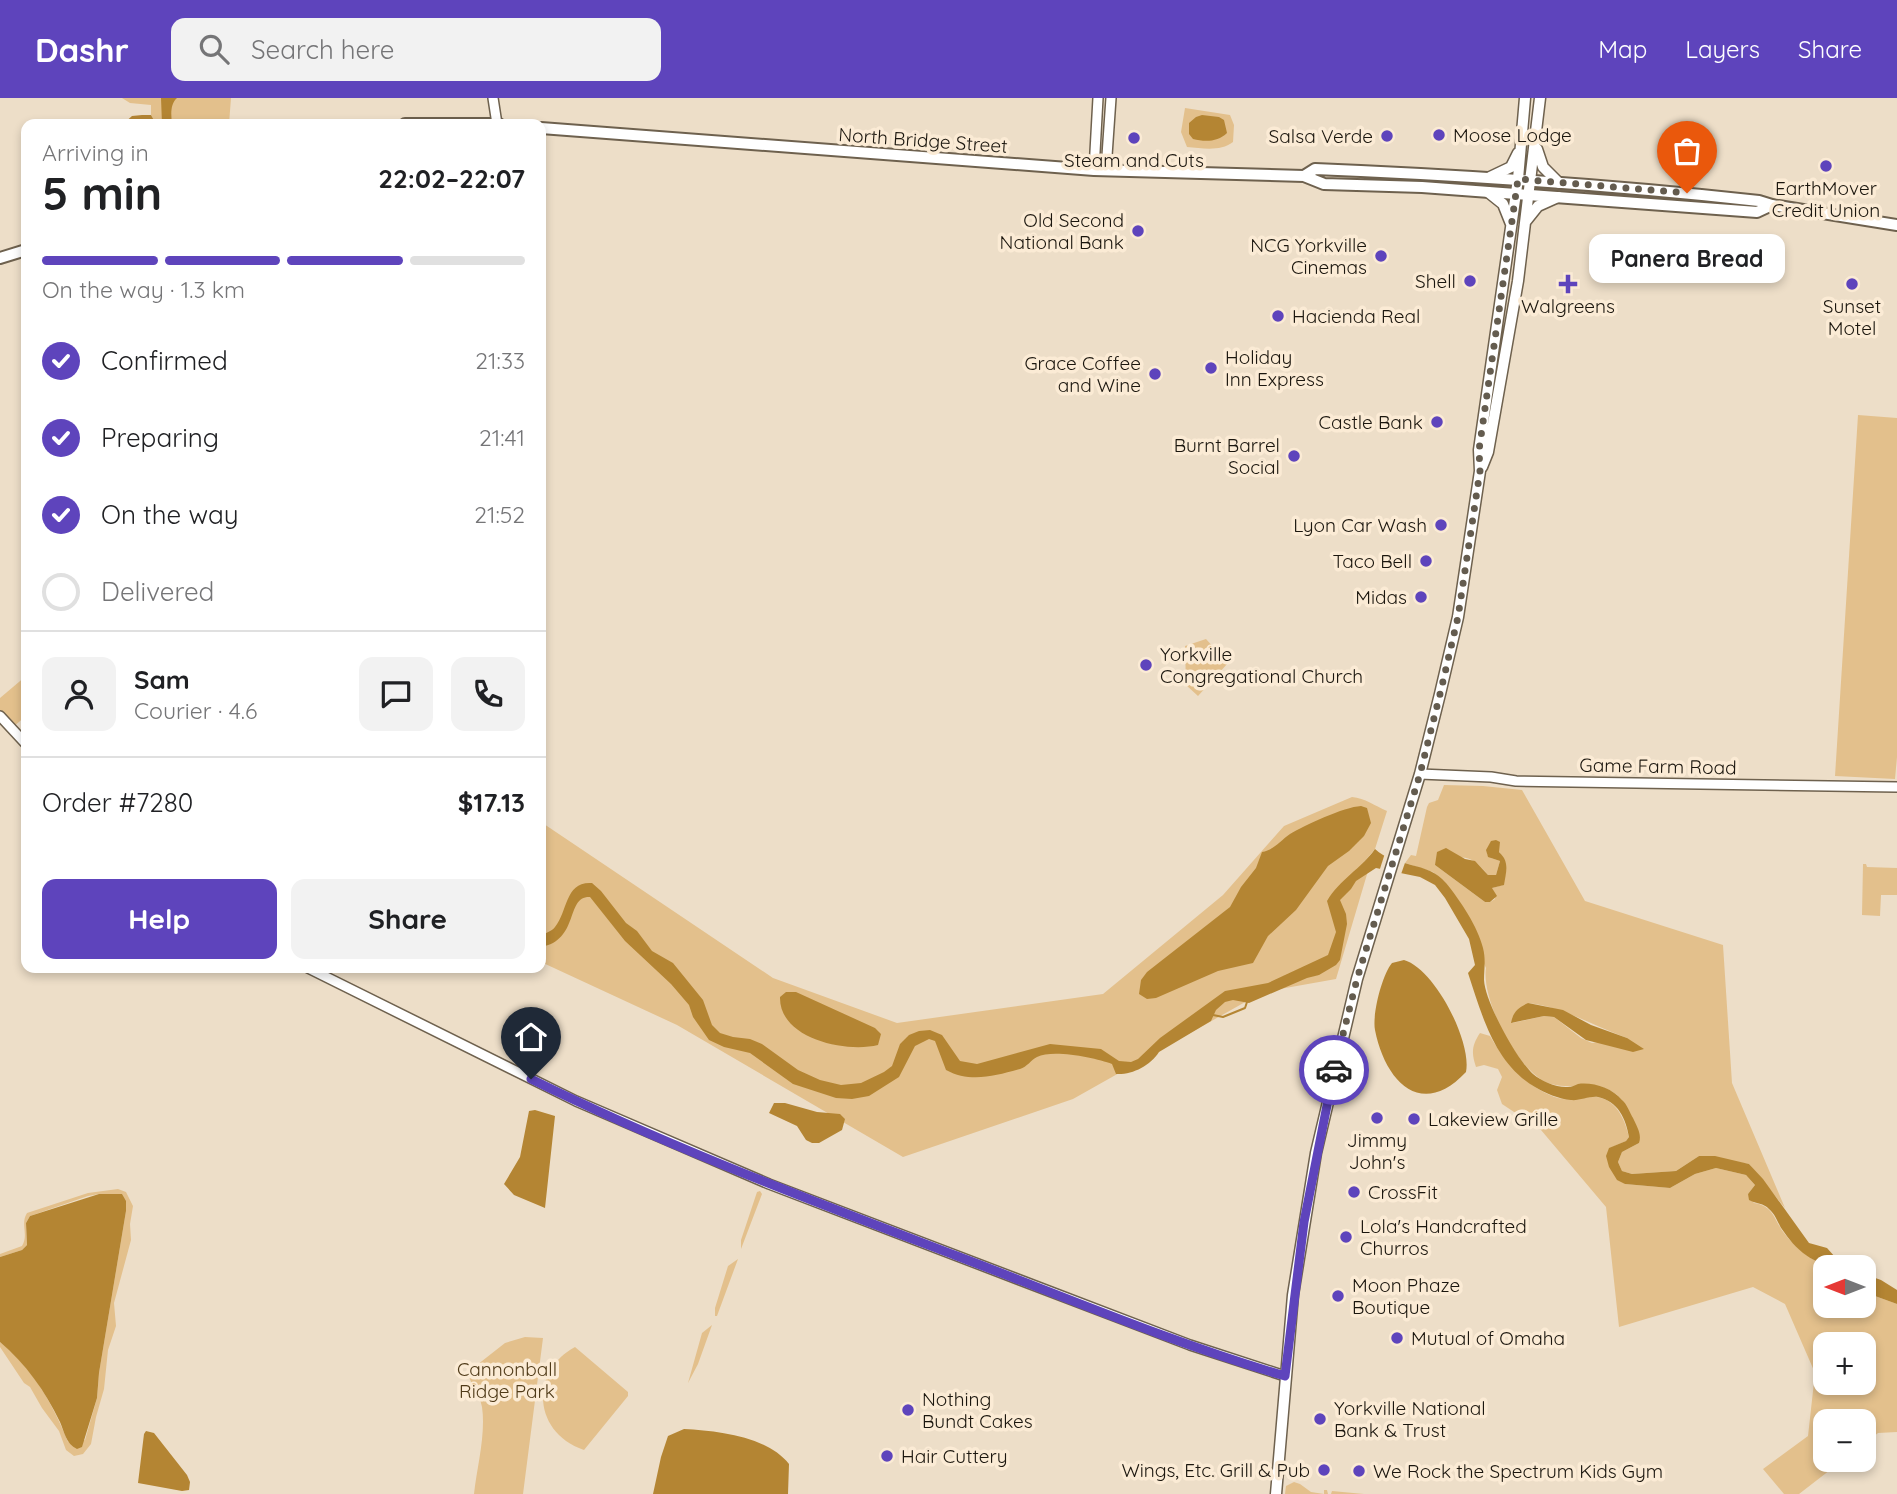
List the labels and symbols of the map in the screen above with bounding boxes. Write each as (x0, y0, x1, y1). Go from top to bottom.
pin (1657, 121, 1717, 193)
street label: North Bridge Street (838, 122, 1008, 158)
place label: Moose Lodge (1453, 123, 1572, 147)
place label: Salsa Verde (1269, 124, 1373, 148)
marker: Moose Lodge (1431, 127, 1447, 143)
marker: Salsa Verde (1379, 128, 1395, 144)
marker: Steam and Cuts (1126, 130, 1142, 146)
place label: Steam and Cuts (1064, 148, 1204, 172)
marker: EarthMover Credit Union (1818, 158, 1834, 174)
place label: EarthMover Credit Union (1772, 176, 1880, 222)
place label: Old Second National Bank (1000, 208, 1124, 254)
marker: Old Second National Bank (1130, 223, 1146, 239)
place label: NCG Yorkville Cinemas (1250, 233, 1367, 279)
callout: Panera Bread (1589, 235, 1785, 284)
marker: NCG Yorkville Cinemas (1373, 248, 1389, 264)
place label: Shell (1415, 269, 1456, 293)
marker: Shell (1462, 273, 1478, 289)
marker: Walgreens (1560, 276, 1576, 292)
marker: Sunset Motel (1844, 276, 1860, 292)
place label: Walgreens (1521, 294, 1615, 318)
place label: Sunset Motel (1823, 294, 1881, 340)
place label: Hacienda Real (1292, 304, 1420, 328)
marker: Hacienda Real (1270, 308, 1286, 324)
place label: Holiday Inn Express (1225, 345, 1324, 391)
place label: Grace Coffee and Wine (1024, 351, 1141, 397)
marker: Holiday Inn Express (1203, 360, 1219, 376)
marker: Grace Coffee and Wine (1147, 366, 1163, 382)
place label: Castle Bank (1319, 410, 1423, 434)
marker: Castle Bank (1429, 414, 1445, 430)
place label: Burnt Barrel Social (1174, 433, 1280, 479)
marker: Burnt Barrel Social (1286, 448, 1302, 464)
place label: Lyon Car Wash (1293, 513, 1427, 537)
marker: Lyon Car Wash (1433, 517, 1449, 533)
place label: Taco Bell (1333, 549, 1412, 573)
marker: Taco Bell (1418, 553, 1434, 569)
place label: Midas (1355, 585, 1407, 609)
marker: Midas (1413, 589, 1429, 605)
place label: Yorkville Congregational Church (1160, 642, 1363, 688)
marker: Yorkville Congregational Church (1138, 657, 1154, 673)
street label: Game Farm Road (1579, 753, 1737, 779)
pin (501, 1007, 561, 1079)
courier (1299, 1035, 1369, 1105)
place label: Lakeview Grille (1428, 1107, 1558, 1131)
marker: Jimmy John's (1369, 1110, 1385, 1126)
marker: Lakeview Grille (1406, 1111, 1422, 1127)
place label: Jimmy John's (1347, 1128, 1407, 1174)
place label: CrossFit (1368, 1180, 1438, 1204)
marker: CrossFit (1346, 1184, 1362, 1200)
place label: Lola's Handcrafted Churros (1360, 1214, 1527, 1260)
marker: Lola's Handcrafted Churros (1338, 1229, 1354, 1245)
north arrow (1813, 1255, 1876, 1318)
place label: Moon Phaze Boutique (1352, 1273, 1460, 1319)
marker: Moon Phaze Boutique (1330, 1288, 1346, 1304)
place label: Mutual of Omaha (1411, 1326, 1565, 1350)
marker: Mutual of Omaha (1389, 1330, 1405, 1346)
park label: Cannonball Ridge Park (457, 1357, 557, 1403)
place label: Nothing Bundt Cakes (922, 1387, 1033, 1433)
place label: Yorkville National Bank & Trust (1334, 1396, 1486, 1442)
marker: Nothing Bundt Cakes (900, 1402, 916, 1418)
marker: Yorkville National Bank & Trust (1312, 1411, 1328, 1427)
place label: Hair Cuttery (901, 1444, 1008, 1468)
marker: Hair Cuttery (879, 1448, 895, 1464)
place label: Wings, Etc. Grill & Pub (1121, 1458, 1310, 1482)
place label: We Rock the Spectrum Kids Gym (1373, 1459, 1663, 1483)
marker: Wings, Etc. Grill & Pub (1316, 1462, 1332, 1478)
marker: We Rock the Spectrum Kids Gym (1351, 1463, 1367, 1479)

